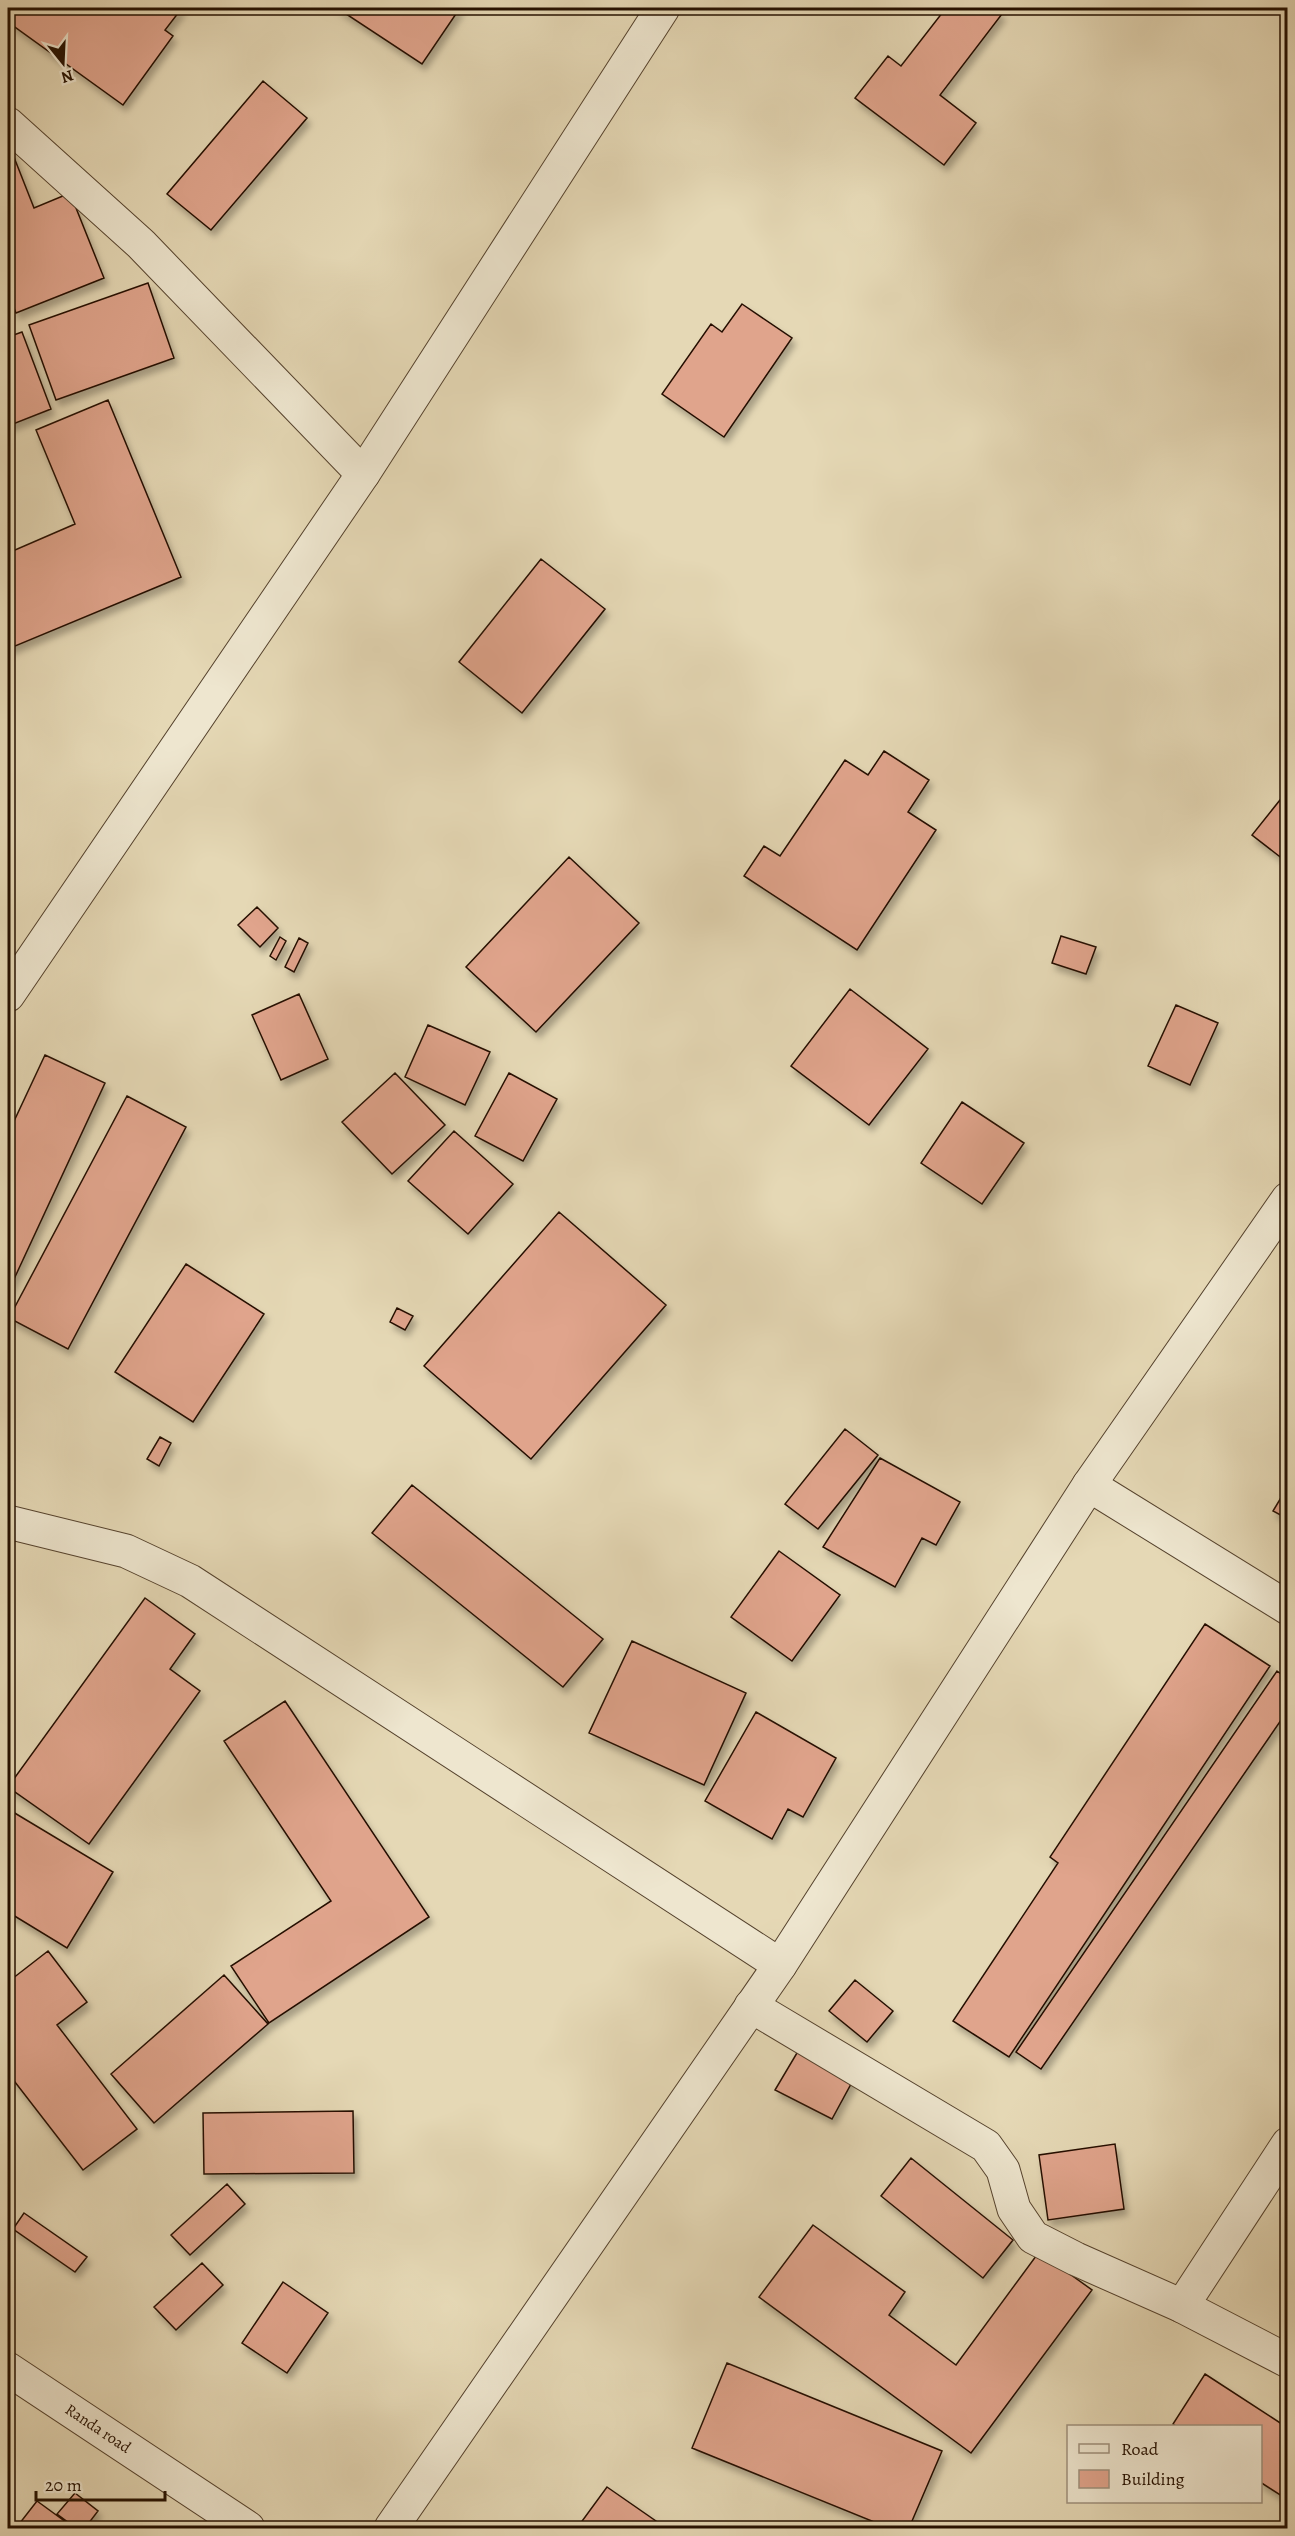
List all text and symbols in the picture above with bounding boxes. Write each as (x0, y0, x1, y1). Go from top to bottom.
north arrow (33, 33, 93, 93)
text: N (58, 64, 76, 89)
street label: Randa road (61, 2399, 136, 2459)
legend (1067, 2425, 1262, 2503)
text: Road (1121, 2437, 1159, 2461)
scale bar (36, 2464, 165, 2502)
text: Building (1121, 2467, 1185, 2491)
text: 20 m (45, 2473, 82, 2497)

